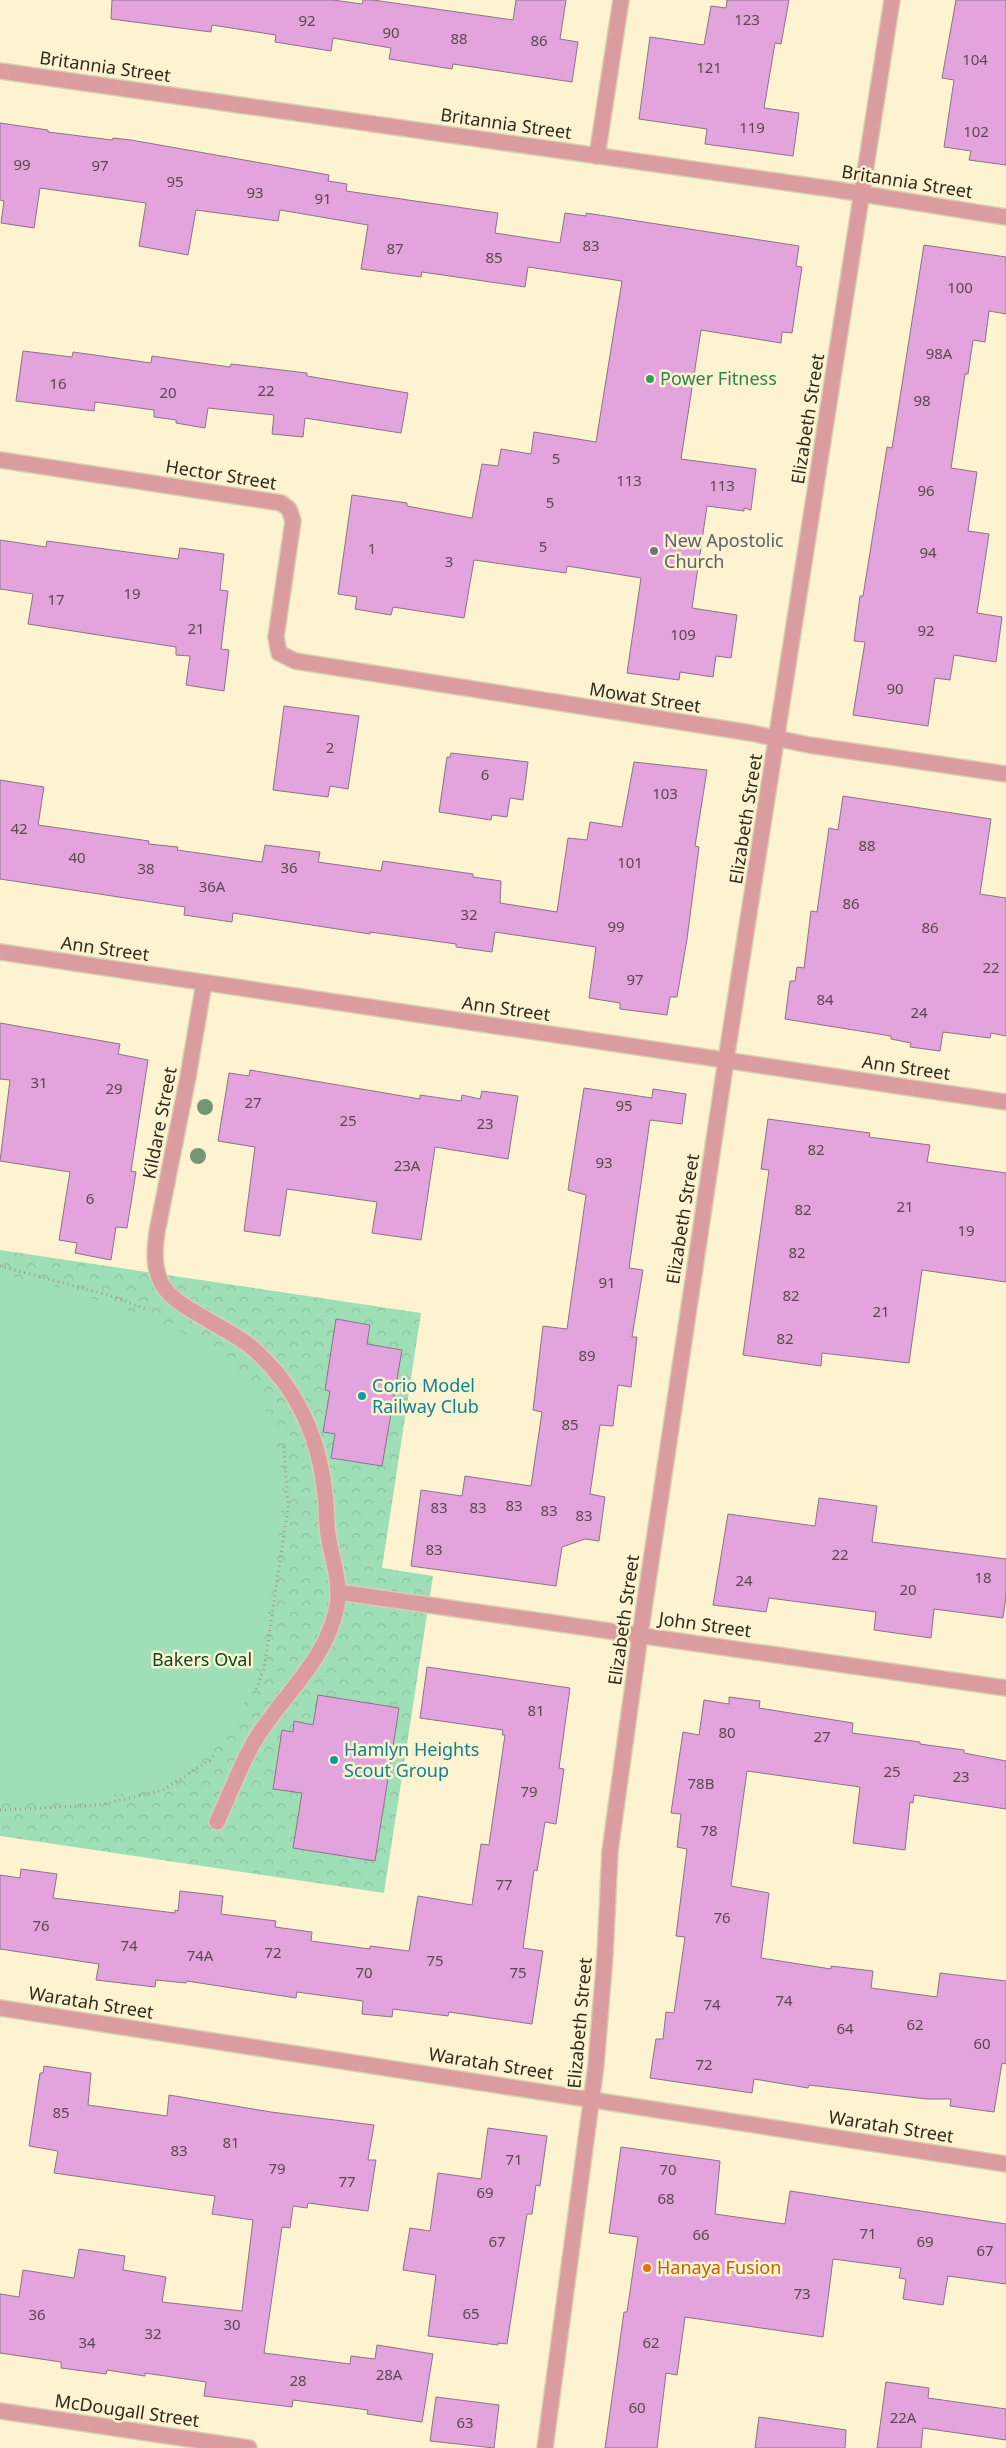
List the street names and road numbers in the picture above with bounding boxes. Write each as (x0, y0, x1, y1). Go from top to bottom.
street label: Britannia Street (38, 45, 173, 87)
street label: Britannia Street (439, 102, 574, 144)
street label: Britannia Street (840, 159, 975, 203)
street label: Elizabeth Street (785, 351, 829, 486)
street label: Hector Street (164, 453, 279, 495)
street label: Mowat Street (588, 676, 703, 718)
street label: Elizabeth Street (723, 751, 767, 886)
street label: Ann Street (60, 930, 151, 966)
street label: Ann Street (461, 990, 552, 1026)
street label: Ann Street (861, 1049, 952, 1085)
street label: Kildare Street (136, 1064, 182, 1181)
street label: Elizabeth Street (660, 1151, 704, 1286)
street label: Elizabeth Street (602, 1553, 644, 1687)
street label: John Street (655, 1605, 753, 1642)
street label: Elizabeth Street (561, 1956, 597, 2090)
street label: Waratah Street (27, 1980, 156, 2024)
street label: Waratah Street (427, 2041, 556, 2085)
street label: Waratah Street (827, 2104, 956, 2148)
street label: McDougall Street (53, 2388, 201, 2432)

